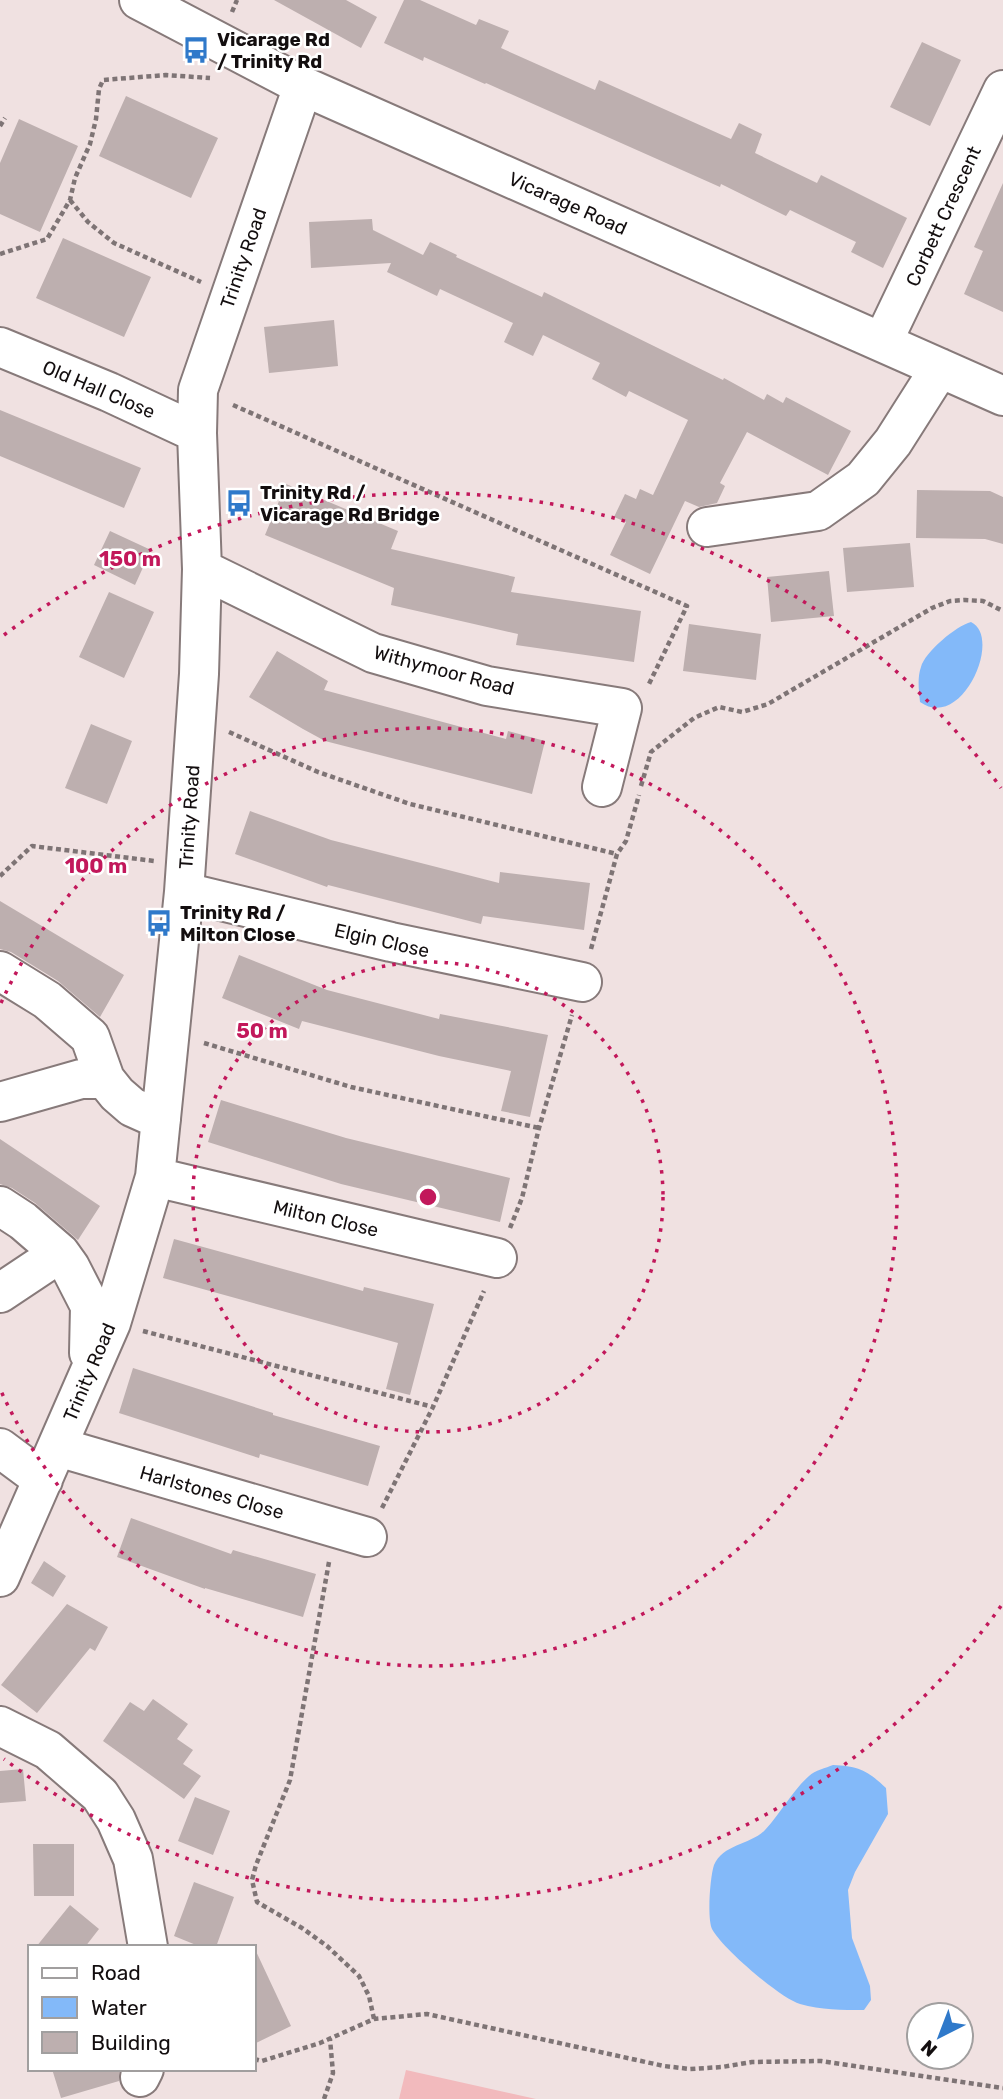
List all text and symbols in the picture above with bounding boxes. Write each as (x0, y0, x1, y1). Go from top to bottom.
place label: Vicarage Rd / Trinity Rd (217, 28, 330, 73)
bus stop icon: Vicarage Rd / Trinity Rd (181, 35, 211, 65)
street label: Corbett Crescent (901, 142, 986, 290)
street label: Vicarage Road (505, 167, 631, 240)
street label: Trinity Road (216, 205, 271, 311)
street label: Old Hall Close (39, 355, 158, 423)
place label: Trinity Rd / Vicarage Rd Bridge (260, 481, 440, 526)
bus stop icon: Trinity Rd / Vicarage Rd Bridge (224, 488, 254, 518)
text: 150 m (99, 546, 161, 571)
street label: Withymoor Road (371, 641, 516, 700)
street label: Trinity Road (174, 764, 205, 870)
text: 100 m (65, 853, 127, 878)
place label: Trinity Rd / Milton Close (180, 901, 296, 946)
bus stop icon: Trinity Rd / Milton Close (144, 908, 174, 938)
street label: Elgin Close (332, 918, 432, 963)
text: 50 m (236, 1018, 288, 1043)
centre of rings (416, 1185, 440, 1209)
street label: Milton Close (271, 1195, 381, 1242)
street label: Trinity Road (58, 1320, 120, 1425)
street label: Harlstones Close (137, 1461, 287, 1524)
legend (28, 1945, 256, 2071)
text: Road (91, 1960, 141, 1985)
text: Water (91, 1995, 147, 2020)
north arrow (905, 2001, 975, 2071)
text: Building (91, 2030, 171, 2055)
text: N (916, 2035, 942, 2061)

